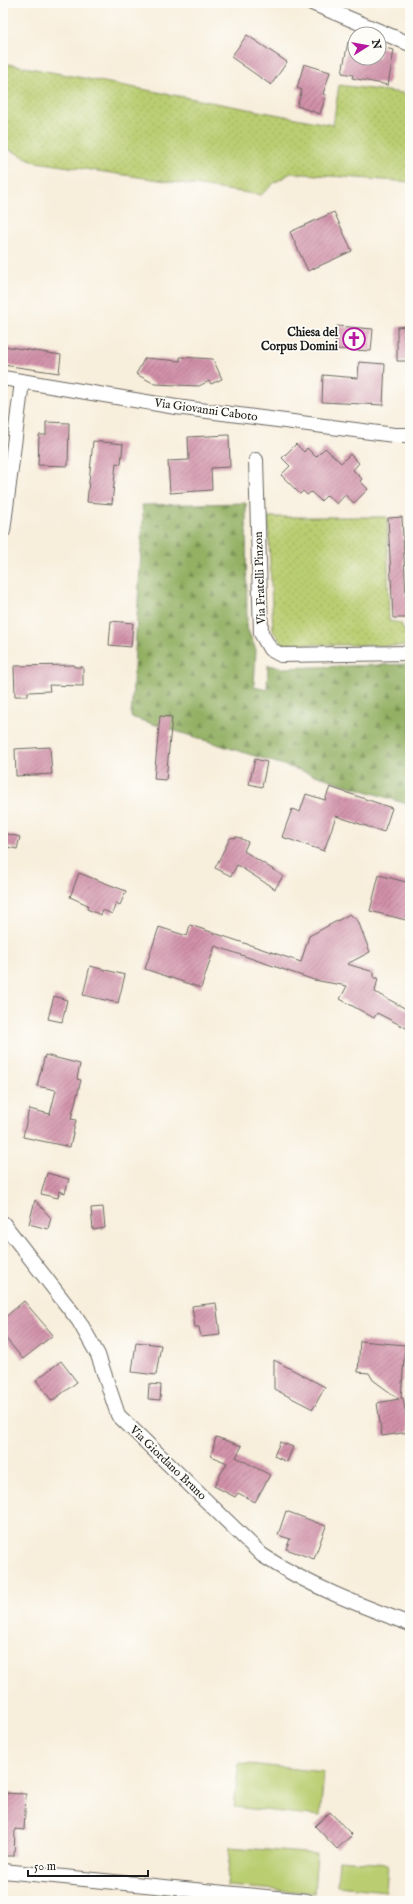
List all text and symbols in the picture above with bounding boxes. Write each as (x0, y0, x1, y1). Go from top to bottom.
north arrow (347, 26, 387, 66)
text: N (368, 37, 384, 51)
place label: Chiesa del Corpus Domini (261, 325, 339, 355)
church icon: Chiesa del Corpus Domini (341, 326, 367, 352)
street label: Via Giovanni Caboto (152, 395, 259, 425)
street label: Via Fratelli Pinzon (251, 531, 269, 626)
street label: Via Giordano Bruno (126, 1422, 210, 1504)
scale bar (28, 1852, 148, 1878)
text: 50 m (34, 1859, 56, 1874)

